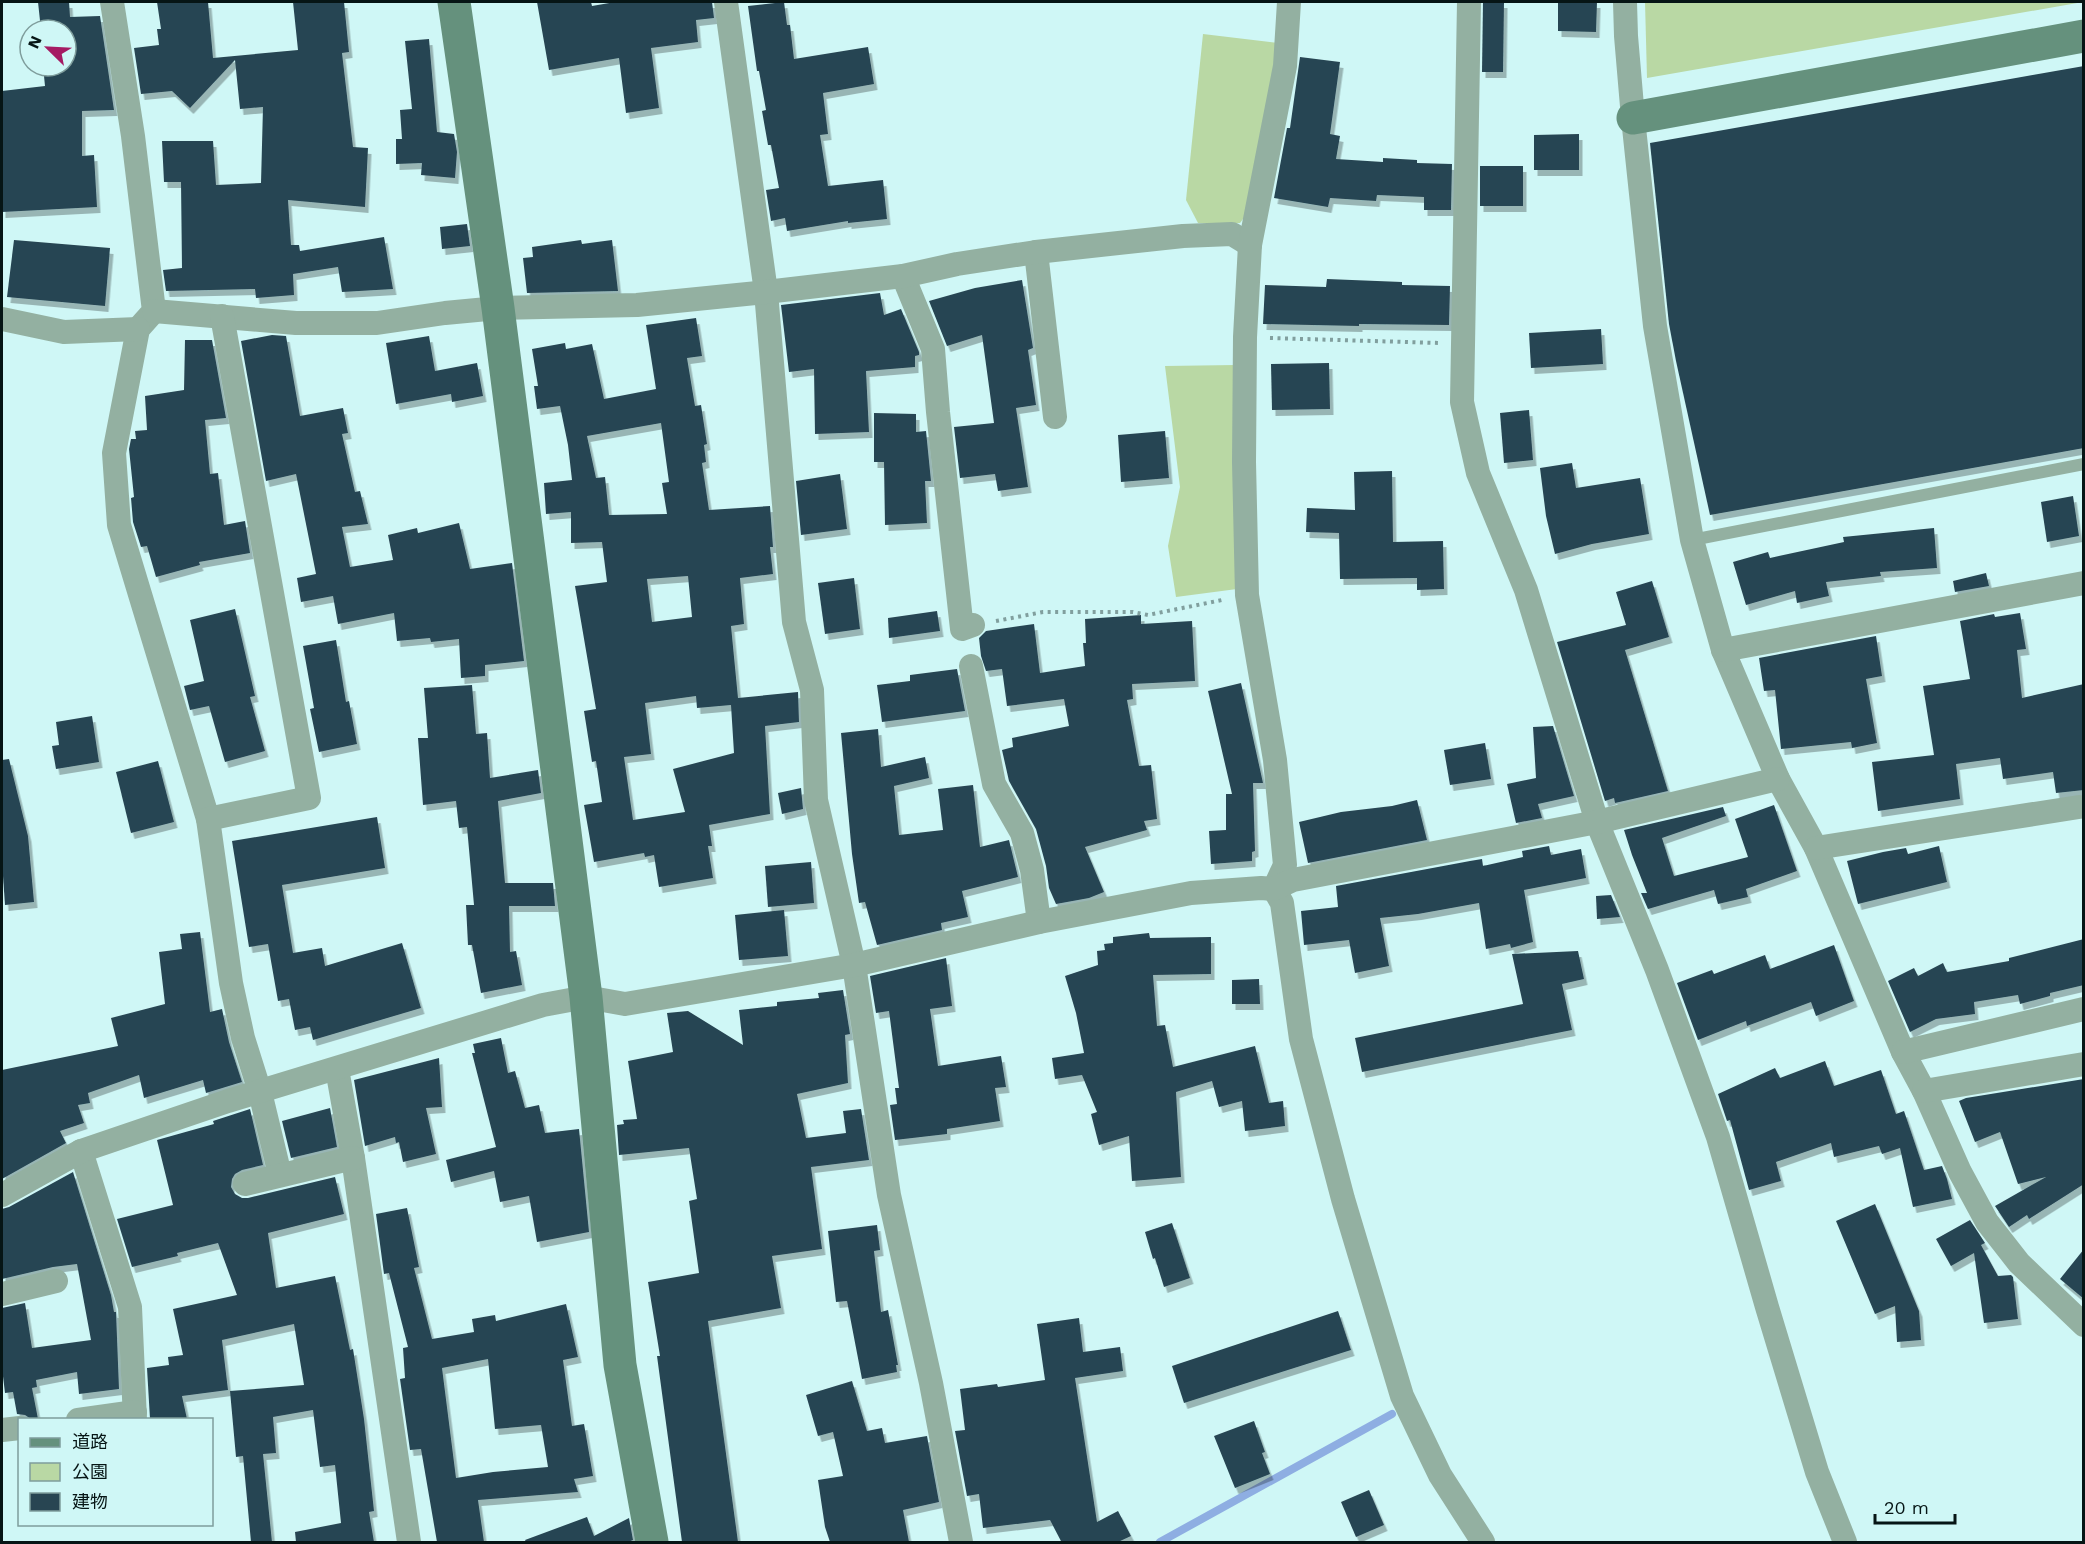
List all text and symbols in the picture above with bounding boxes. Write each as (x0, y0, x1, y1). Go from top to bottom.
north arrow (18, 18, 78, 78)
text: N (24, 33, 46, 51)
legend (18, 1418, 213, 1526)
text: 道路 (72, 1431, 108, 1452)
text: 公園 (72, 1461, 108, 1482)
scale bar (1875, 1487, 1954, 1525)
text: 建物 (72, 1491, 108, 1512)
text: 20 m (1884, 1497, 1929, 1518)

